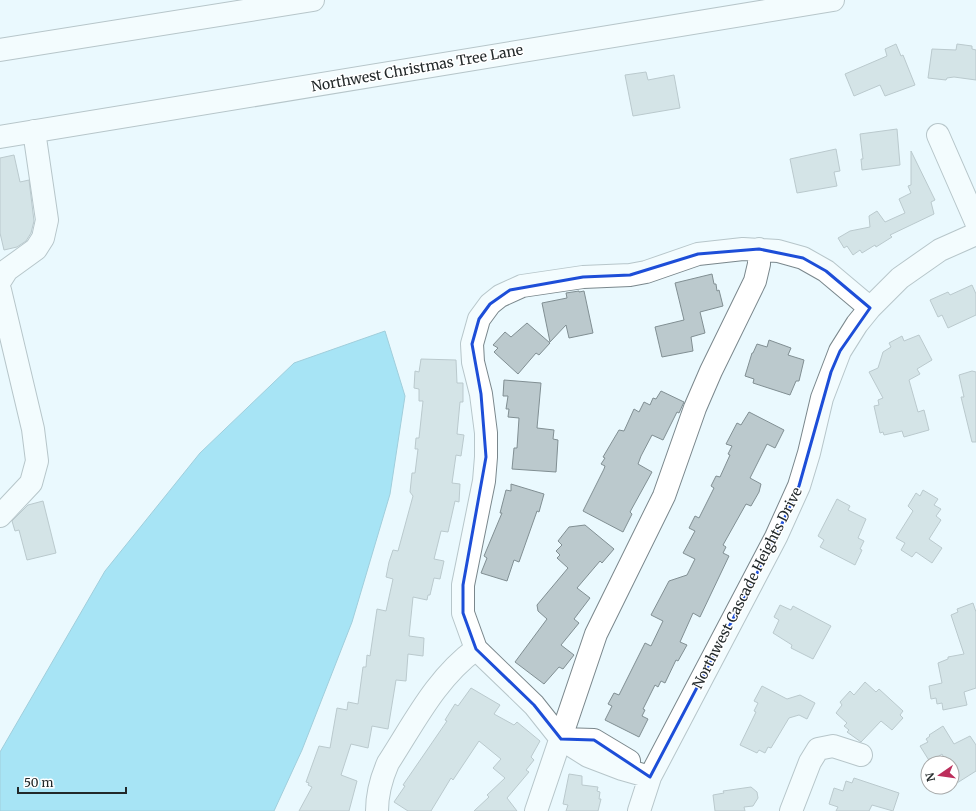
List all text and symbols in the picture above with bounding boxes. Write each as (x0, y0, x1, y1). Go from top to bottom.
street label: Northwest Christmas Tree Lane (310, 40, 524, 96)
street label: Northwest Cascade Heights Drive (688, 484, 806, 692)
north arrow (920, 755, 960, 795)
scale bar (18, 769, 126, 795)
text: N (922, 771, 938, 783)
text: 50 m (24, 775, 53, 790)

